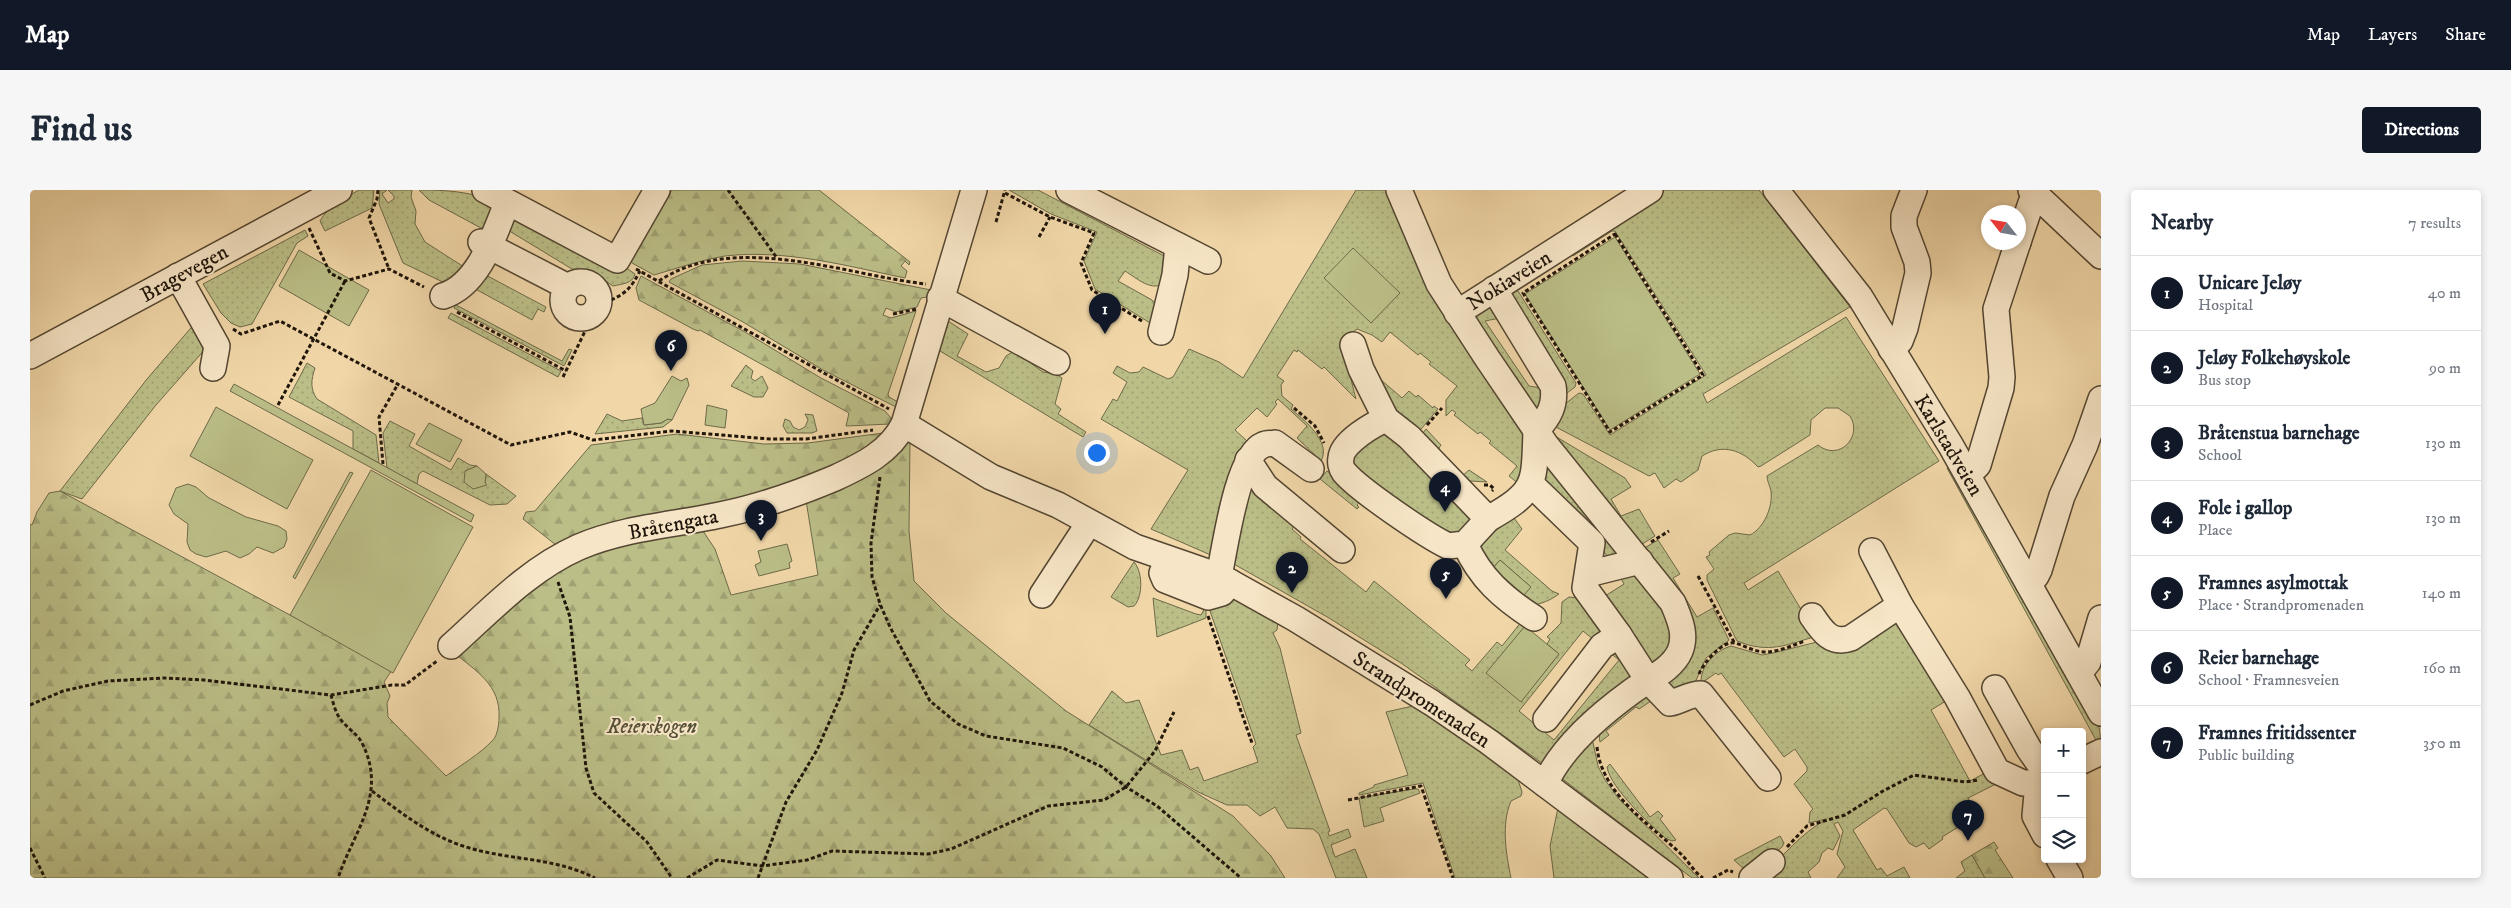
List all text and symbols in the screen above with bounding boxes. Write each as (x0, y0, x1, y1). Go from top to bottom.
text: Map (25, 20, 69, 50)
text: Map (2307, 24, 2340, 46)
text: Layers (2368, 24, 2417, 46)
text: Share (2445, 24, 2486, 46)
button: Directions (2362, 107, 2481, 153)
text: Find us (30, 108, 132, 152)
north arrow (1981, 205, 2026, 250)
text: Nearby (2151, 210, 2213, 236)
text: 7 results (2408, 213, 2461, 233)
street label: Bragevegen (136, 239, 233, 309)
street label: Nokiaveien (1463, 245, 1557, 317)
text: Unicare Jeløy (2198, 272, 2301, 295)
text: 1 (2164, 283, 2170, 303)
text: 40 m (2428, 283, 2461, 303)
pin: 1 (1089, 293, 1121, 334)
text: Hospital (2198, 295, 2253, 315)
pin: 6 (655, 330, 687, 371)
text: Jeløy Folkehøyskole (2198, 347, 2350, 370)
text: 2 (2163, 358, 2171, 378)
text: 90 m (2429, 358, 2461, 378)
text: Bus stop (2198, 370, 2251, 390)
street label: Karlstadveien (1908, 390, 1989, 501)
text: Bråtenstua barnehage (2198, 422, 2360, 445)
text: 3 (2164, 433, 2170, 453)
text: 130 m (2425, 433, 2461, 453)
your location (1084, 440, 1110, 466)
text: School (2198, 445, 2242, 465)
pin: 4 (1429, 471, 1461, 512)
text: Fole i gallop (2198, 497, 2292, 520)
pin: 3 (745, 500, 777, 541)
street label: Bråtengata (626, 504, 720, 546)
text: 4 (2162, 508, 2172, 528)
text: 130 m (2425, 508, 2461, 528)
text: Place (2198, 520, 2232, 540)
pin: 2 (1276, 552, 1308, 593)
pin: 5 (1430, 558, 1462, 599)
text: Framnes asylmottak (2198, 572, 2348, 595)
text: 5 (2163, 583, 2171, 603)
text: 140 m (2422, 583, 2461, 603)
text: Place · Strandpromenaden (2198, 595, 2364, 615)
street label: Strandpromenaden (1348, 646, 1495, 754)
text: Reier barnehage (2198, 647, 2319, 670)
text: 6 (2163, 658, 2171, 678)
text: 160 m (2423, 658, 2461, 678)
text: School · Framnesveien (2198, 670, 2339, 690)
park label: Reierskogen (606, 714, 697, 740)
text: Framnes fritidssenter (2198, 722, 2356, 745)
map controls (2041, 728, 2086, 863)
button: + (2041, 728, 2086, 773)
text: 7 (2163, 733, 2171, 753)
text: 350 m (2423, 733, 2461, 753)
text: Public building (2198, 745, 2294, 765)
button: − (2041, 773, 2086, 818)
pin: 7 (1952, 800, 1984, 841)
button: layers (2041, 818, 2086, 863)

